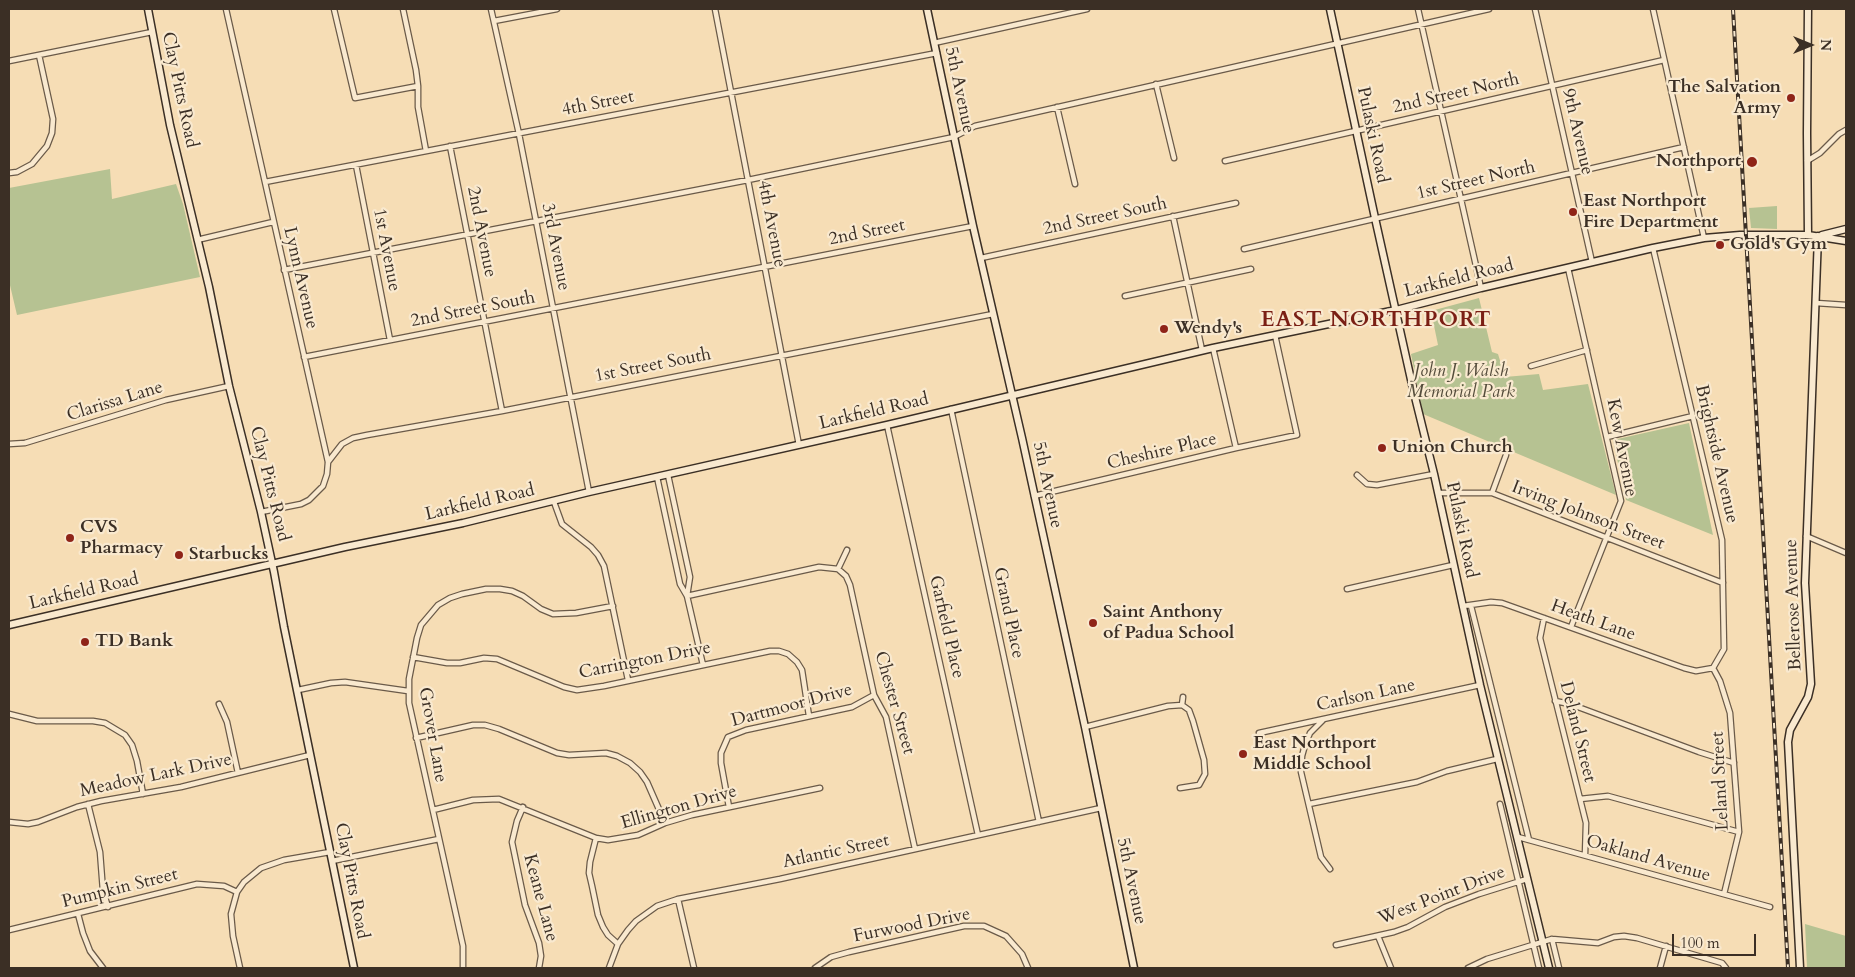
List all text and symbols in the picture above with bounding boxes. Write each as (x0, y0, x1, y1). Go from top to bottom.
north arrow (1785, 20, 1835, 70)
street label: Clay Pitts Road (156, 30, 202, 150)
text: N (1816, 39, 1835, 51)
street label: 5th Avenue (939, 45, 979, 135)
street label: 2nd Street North (1391, 69, 1521, 119)
place label: The Salvation Army (1668, 77, 1781, 120)
street label: Pulaski Road (1351, 85, 1393, 185)
street label: 4th Street (560, 86, 636, 122)
street label: 9th Avenue (1557, 87, 1597, 177)
marker: The Salvation Army (1785, 92, 1797, 104)
place label: Northport (1656, 151, 1741, 173)
marker: Northport (1745, 155, 1759, 169)
street label: 1st Street North (1415, 157, 1537, 205)
street label: 4th Avenue (752, 179, 790, 269)
street label: 2nd Avenue (462, 185, 500, 279)
place label: East Northport Fire Department (1583, 191, 1718, 233)
street label: 2nd Street South (1041, 193, 1169, 241)
street label: 3rd Avenue (536, 201, 574, 293)
marker: East Northport Fire Department (1567, 206, 1579, 218)
street label: 1st Avenue (367, 207, 405, 293)
street label: 2nd Street (827, 215, 907, 251)
street label: Lynn Avenue (278, 225, 322, 331)
place label: Gold's Gym (1730, 234, 1827, 256)
marker: Gold's Gym (1714, 239, 1726, 251)
street label: Larkfield Road (1402, 255, 1516, 303)
street label: 2nd Street South (409, 287, 537, 333)
district label: EAST NORTHPORT (1259, 308, 1493, 334)
place label: Wendy's (1174, 318, 1242, 340)
marker: Wendy's (1158, 323, 1170, 335)
street label: 1st Street South (593, 344, 713, 388)
park label: John J. Walsh Memorial Park (1407, 361, 1515, 404)
street label: Clarissa Lane (64, 377, 166, 427)
street label: Brightside Avenue (1690, 383, 1742, 525)
street label: Larkfield Road (817, 389, 931, 435)
street label: Kew Avenue (1601, 397, 1641, 499)
street label: Clay Pitts Road (244, 424, 294, 544)
street label: Cheshire Place (1105, 429, 1219, 475)
place label: Union Church (1392, 437, 1513, 459)
street label: 5th Avenue (1027, 440, 1067, 530)
marker: Union Church (1376, 442, 1388, 454)
street label: Irving Johnson Street (1508, 477, 1668, 555)
street label: Larkfield Road (423, 480, 537, 526)
street label: Pulaski Road (1440, 480, 1482, 580)
place label: CVS Pharmacy (80, 517, 163, 560)
marker: CVS Pharmacy (64, 532, 76, 544)
street label: Bellerose Avenue (1781, 539, 1807, 671)
place label: Starbucks (189, 544, 269, 566)
marker: Starbucks (173, 549, 185, 561)
street label: Grand Place (988, 565, 1028, 661)
street label: Larkfield Road (27, 569, 141, 615)
street label: Garfield Place (924, 573, 968, 681)
street label: Heath Lane (1548, 596, 1638, 646)
place label: Saint Anthony of Padua School (1103, 602, 1234, 644)
marker: Saint Anthony of Padua School (1087, 617, 1099, 629)
place label: TD Bank (95, 631, 173, 653)
marker: TD Bank (79, 636, 91, 648)
street label: Carrington Drive (577, 638, 713, 684)
street label: Chester Street (869, 649, 919, 757)
street label: Carlson Lane (1315, 675, 1417, 717)
street label: Dartmoor Drive (729, 679, 855, 733)
street label: Deland Street (1554, 679, 1600, 785)
street label: Grover Lane (413, 686, 451, 784)
street label: Leland Street (1708, 731, 1734, 831)
place label: East Northport Middle School (1253, 733, 1376, 776)
marker: East Northport Middle School (1237, 748, 1249, 760)
street label: Meadow Lark Drive (78, 749, 234, 803)
street label: Ellington Drive (619, 781, 739, 835)
street label: Clay Pitts Road (329, 821, 373, 941)
street label: Atlantic Street (781, 830, 891, 874)
street label: Oakland Avenue (1583, 831, 1713, 887)
street label: 5th Avenue (1111, 836, 1151, 926)
street label: Keane Lane (518, 852, 562, 944)
street label: West Point Drive (1375, 862, 1509, 930)
street label: Pumpkin Street (60, 864, 180, 914)
street label: Furwood Drive (852, 904, 972, 948)
scale bar (1675, 924, 1759, 956)
text: 100 m (1680, 933, 1720, 953)

